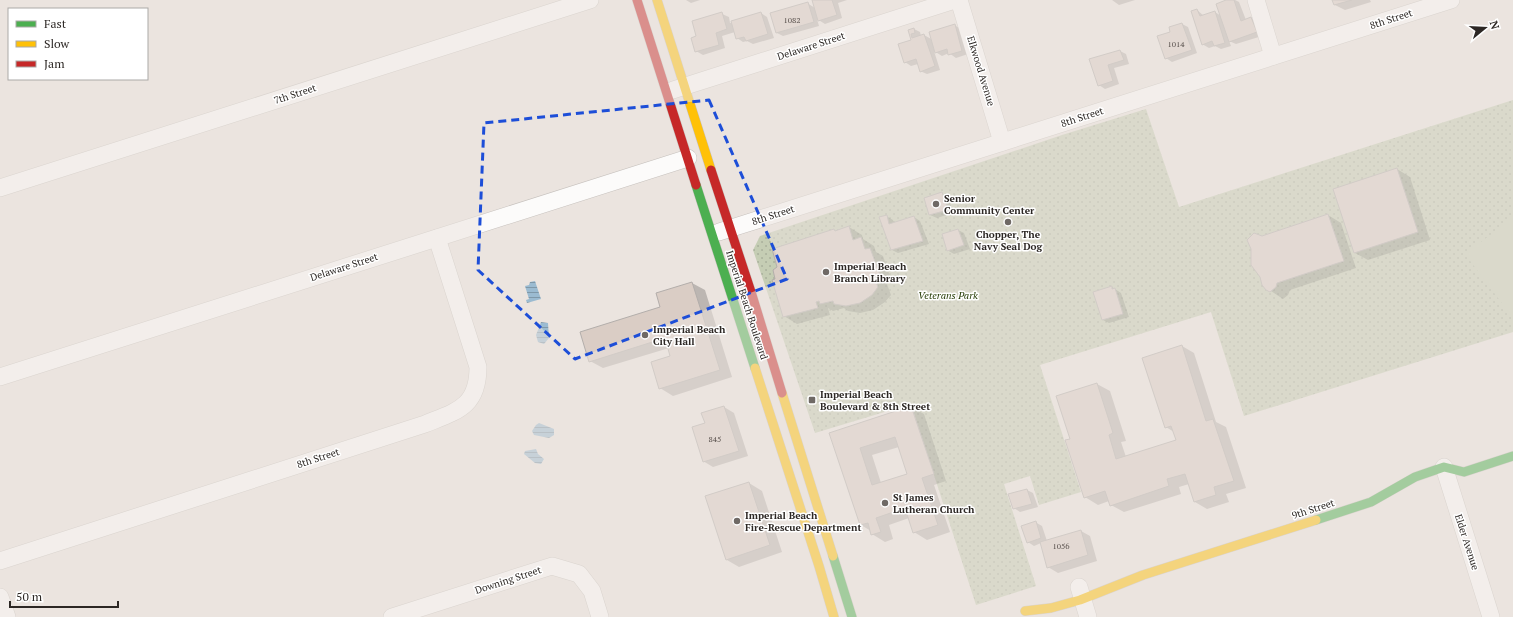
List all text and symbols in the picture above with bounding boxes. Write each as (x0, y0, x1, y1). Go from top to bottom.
street label: 8th Street (1368, 6, 1414, 32)
legend (8, 8, 148, 80)
north arrow (1465, 8, 1505, 48)
house number: 1082 (783, 15, 801, 25)
text: Fast (44, 16, 67, 31)
text: N (1487, 19, 1503, 32)
street label: Delaware Street (775, 29, 847, 63)
street label: Elkwood Avenue (964, 34, 998, 108)
text: Slow (44, 36, 70, 51)
house number: 1014 (1167, 39, 1185, 49)
text: Jam (44, 56, 65, 71)
street label: 7th Street (272, 81, 318, 107)
street label: 8th Street (1059, 104, 1105, 130)
place label: Senior Community Center (944, 192, 1035, 217)
marker: Senior Community Center (931, 199, 941, 209)
street label: 8th Street (750, 202, 796, 228)
marker: Chopper, The Navy Seal Dog (1003, 217, 1013, 227)
place label: Chopper, The Navy Seal Dog (974, 228, 1043, 253)
street label: Imperial Beach Boulevard (723, 249, 771, 362)
street label: Delaware Street (308, 250, 380, 284)
place label: Imperial Beach Branch Library (834, 260, 907, 285)
marker: Imperial Beach Branch Library (821, 267, 831, 277)
park label: Veterans Park (918, 289, 978, 302)
place label: Imperial Beach City Hall (653, 323, 726, 348)
marker: Imperial Beach City Hall (640, 330, 650, 340)
place label: Imperial Beach Boulevard & 8th Street (820, 388, 930, 413)
marker: Imperial Beach Boulevard & 8th Street (807, 395, 817, 405)
house number: 845 (709, 434, 721, 444)
street label: 8th Street (295, 445, 341, 471)
place label: St James Lutheran Church (893, 491, 975, 516)
street label: 9th Street (1290, 496, 1336, 522)
marker: St James Lutheran Church (880, 498, 890, 508)
place label: Imperial Beach Fire-Rescue Department (745, 509, 861, 534)
street label: Elder Avenue (1452, 512, 1482, 572)
marker: Imperial Beach Fire-Rescue Department (732, 516, 742, 526)
house number: 1056 (1052, 541, 1070, 551)
street label: Downing Street (473, 563, 543, 597)
scale bar (10, 583, 118, 609)
text: 50 m (16, 589, 43, 604)

